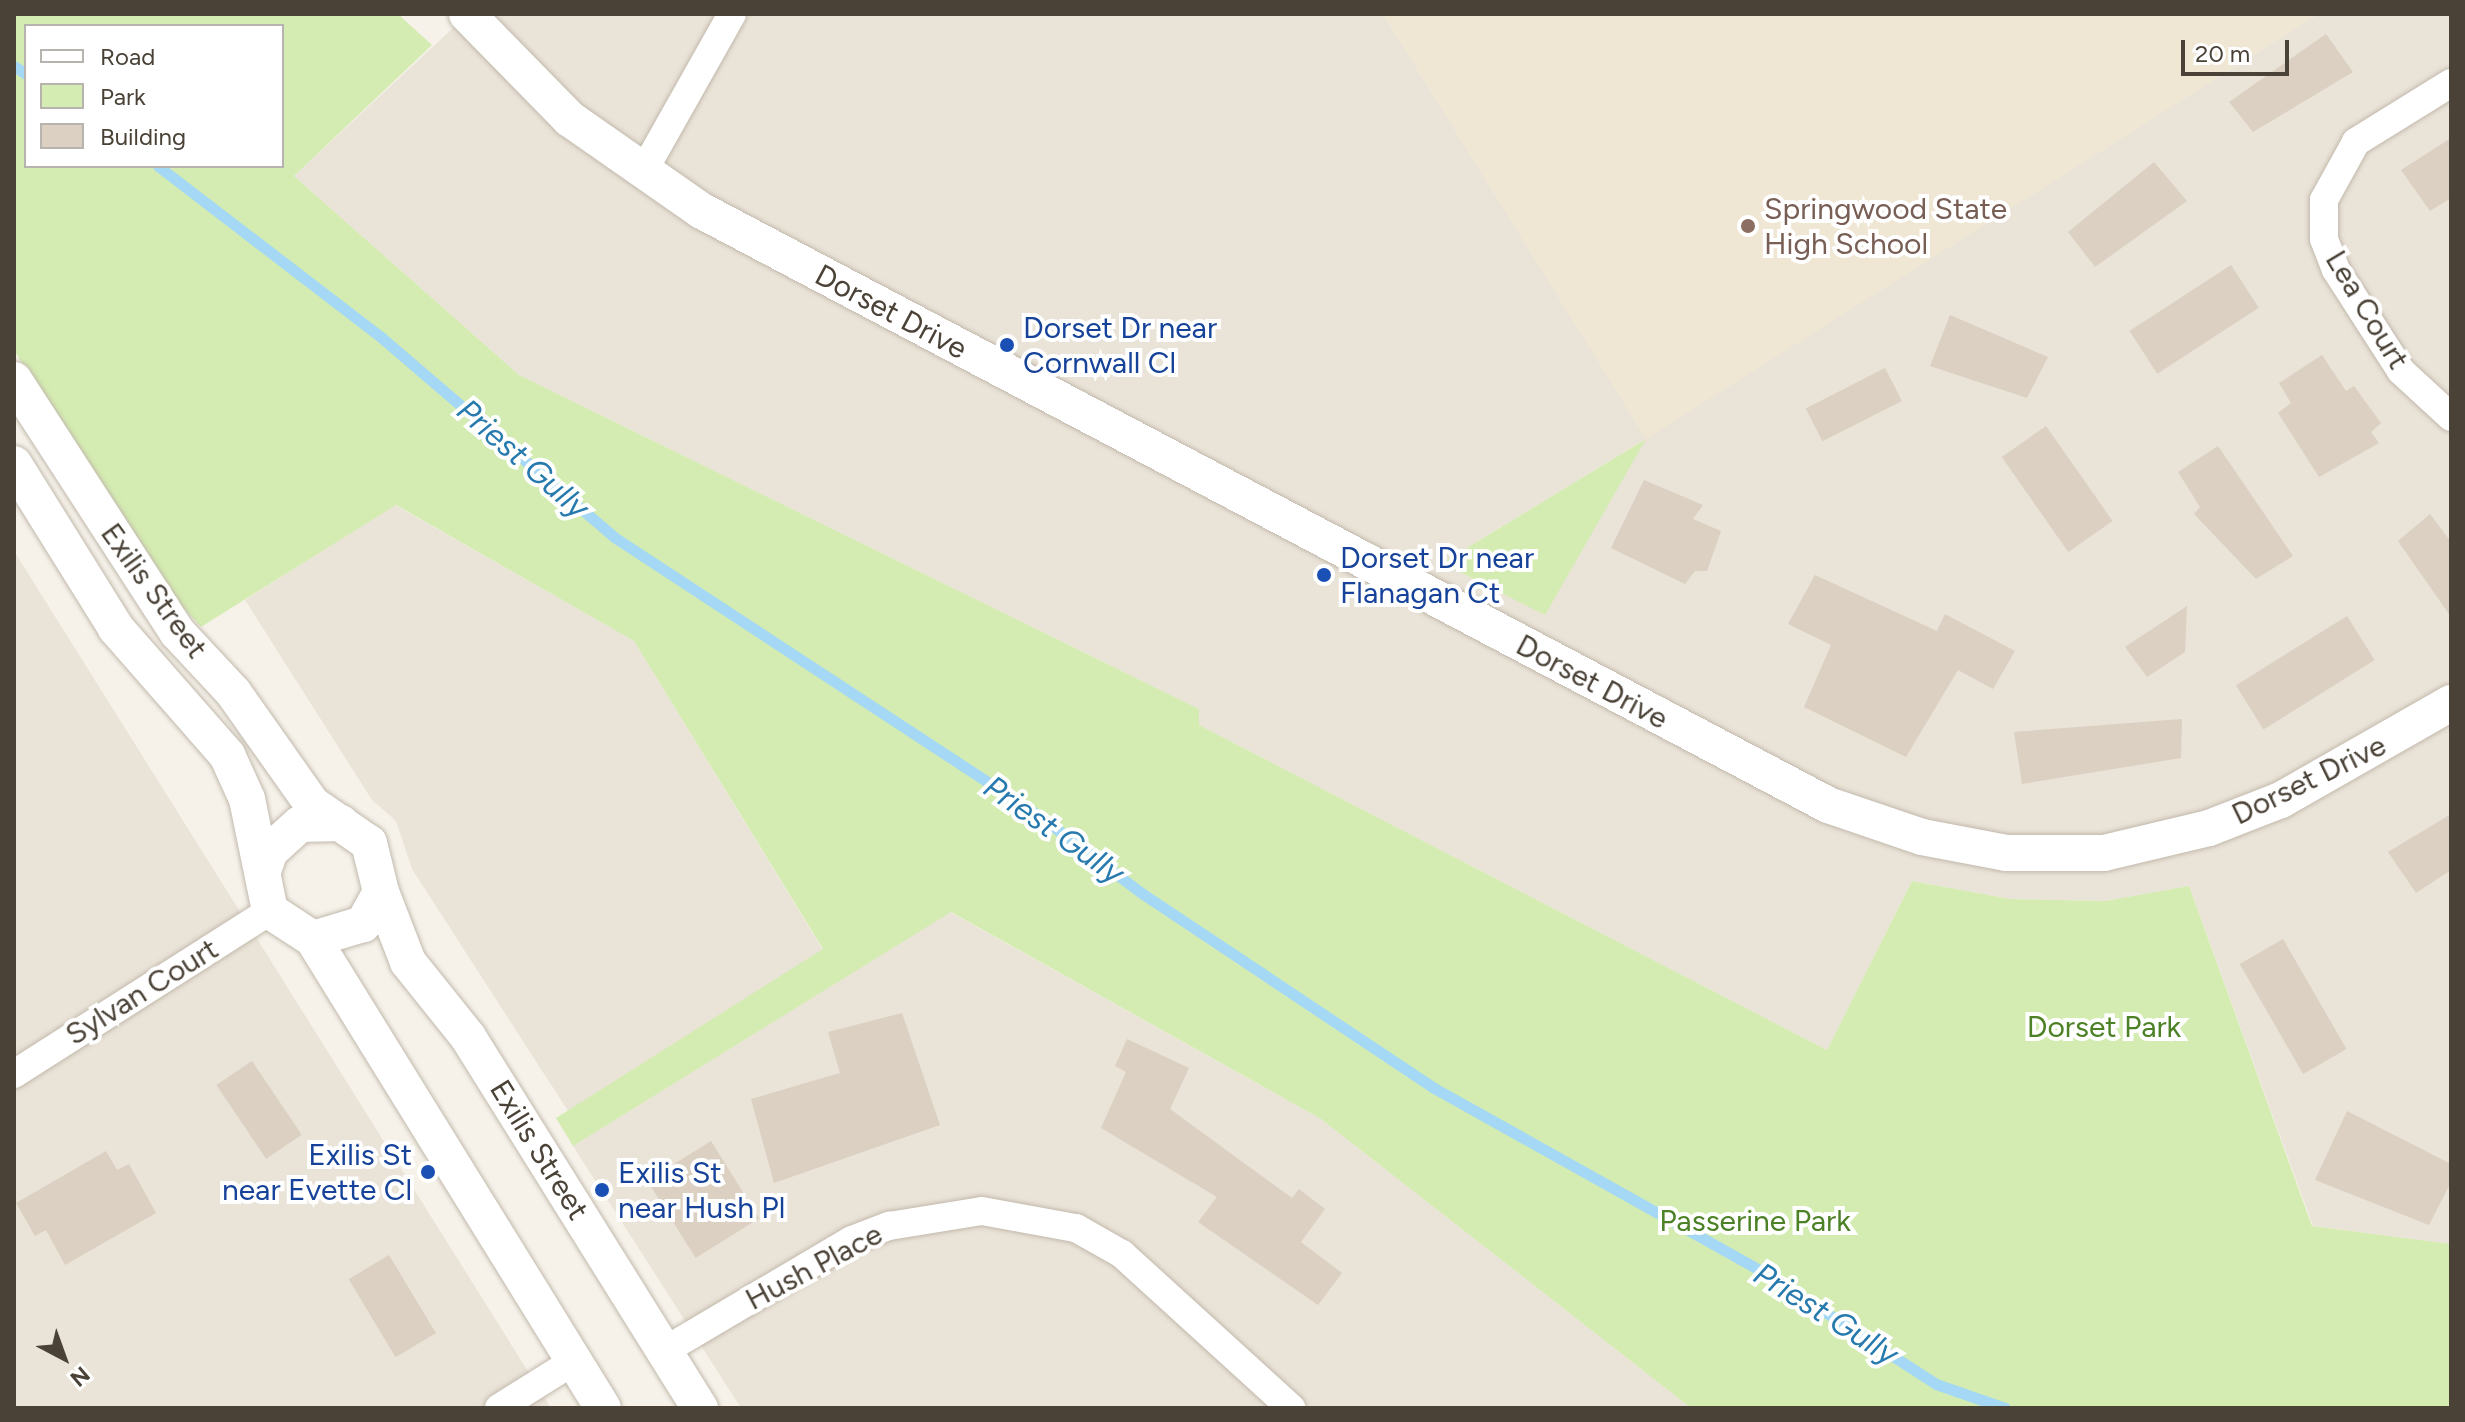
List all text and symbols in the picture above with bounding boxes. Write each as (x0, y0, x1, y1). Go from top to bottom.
legend (24, 24, 284, 168)
scale bar (2185, 24, 2293, 74)
text: 20 m (2195, 39, 2250, 68)
text: Road (100, 42, 155, 71)
text: Park (100, 82, 146, 111)
text: Building (100, 122, 186, 151)
place label: Springwood State High School (1764, 191, 2007, 262)
marker: Springwood State High School (1739, 217, 1757, 235)
street label: Lea Court (2318, 244, 2416, 376)
street label: Dorset Drive (809, 257, 973, 367)
place label: Dorset Dr near Cornwall Cl (1023, 310, 1217, 380)
marker: Dorset Dr near Cornwall Cl (998, 336, 1016, 354)
water label: Priest Gully (449, 391, 597, 527)
street label: Exilis Street (93, 517, 215, 665)
place label: Dorset Dr near Flanagan Ct (1340, 540, 1534, 610)
marker: Dorset Dr near Flanagan Ct (1315, 566, 1333, 584)
street label: Dorset Drive (1510, 627, 1674, 737)
street label: Dorset Drive (2226, 727, 2392, 833)
water label: Priest Gully (976, 768, 1132, 892)
street label: Sylvan Court (59, 931, 225, 1053)
park label: Dorset Park (2027, 1009, 2181, 1045)
street label: Exilis Street (482, 1073, 596, 1227)
place label: Exilis St near Evette Cl (222, 1137, 412, 1208)
place label: Exilis St near Hush Pl (618, 1155, 785, 1226)
marker: Exilis St near Evette Cl (419, 1163, 437, 1181)
marker: Exilis St near Hush Pl (593, 1181, 611, 1199)
park label: Passerine Park (1659, 1203, 1851, 1239)
street label: Hush Place (740, 1216, 888, 1318)
water label: Priest Gully (1747, 1255, 1905, 1373)
north arrow (24, 1318, 104, 1398)
text: N (65, 1361, 95, 1392)

